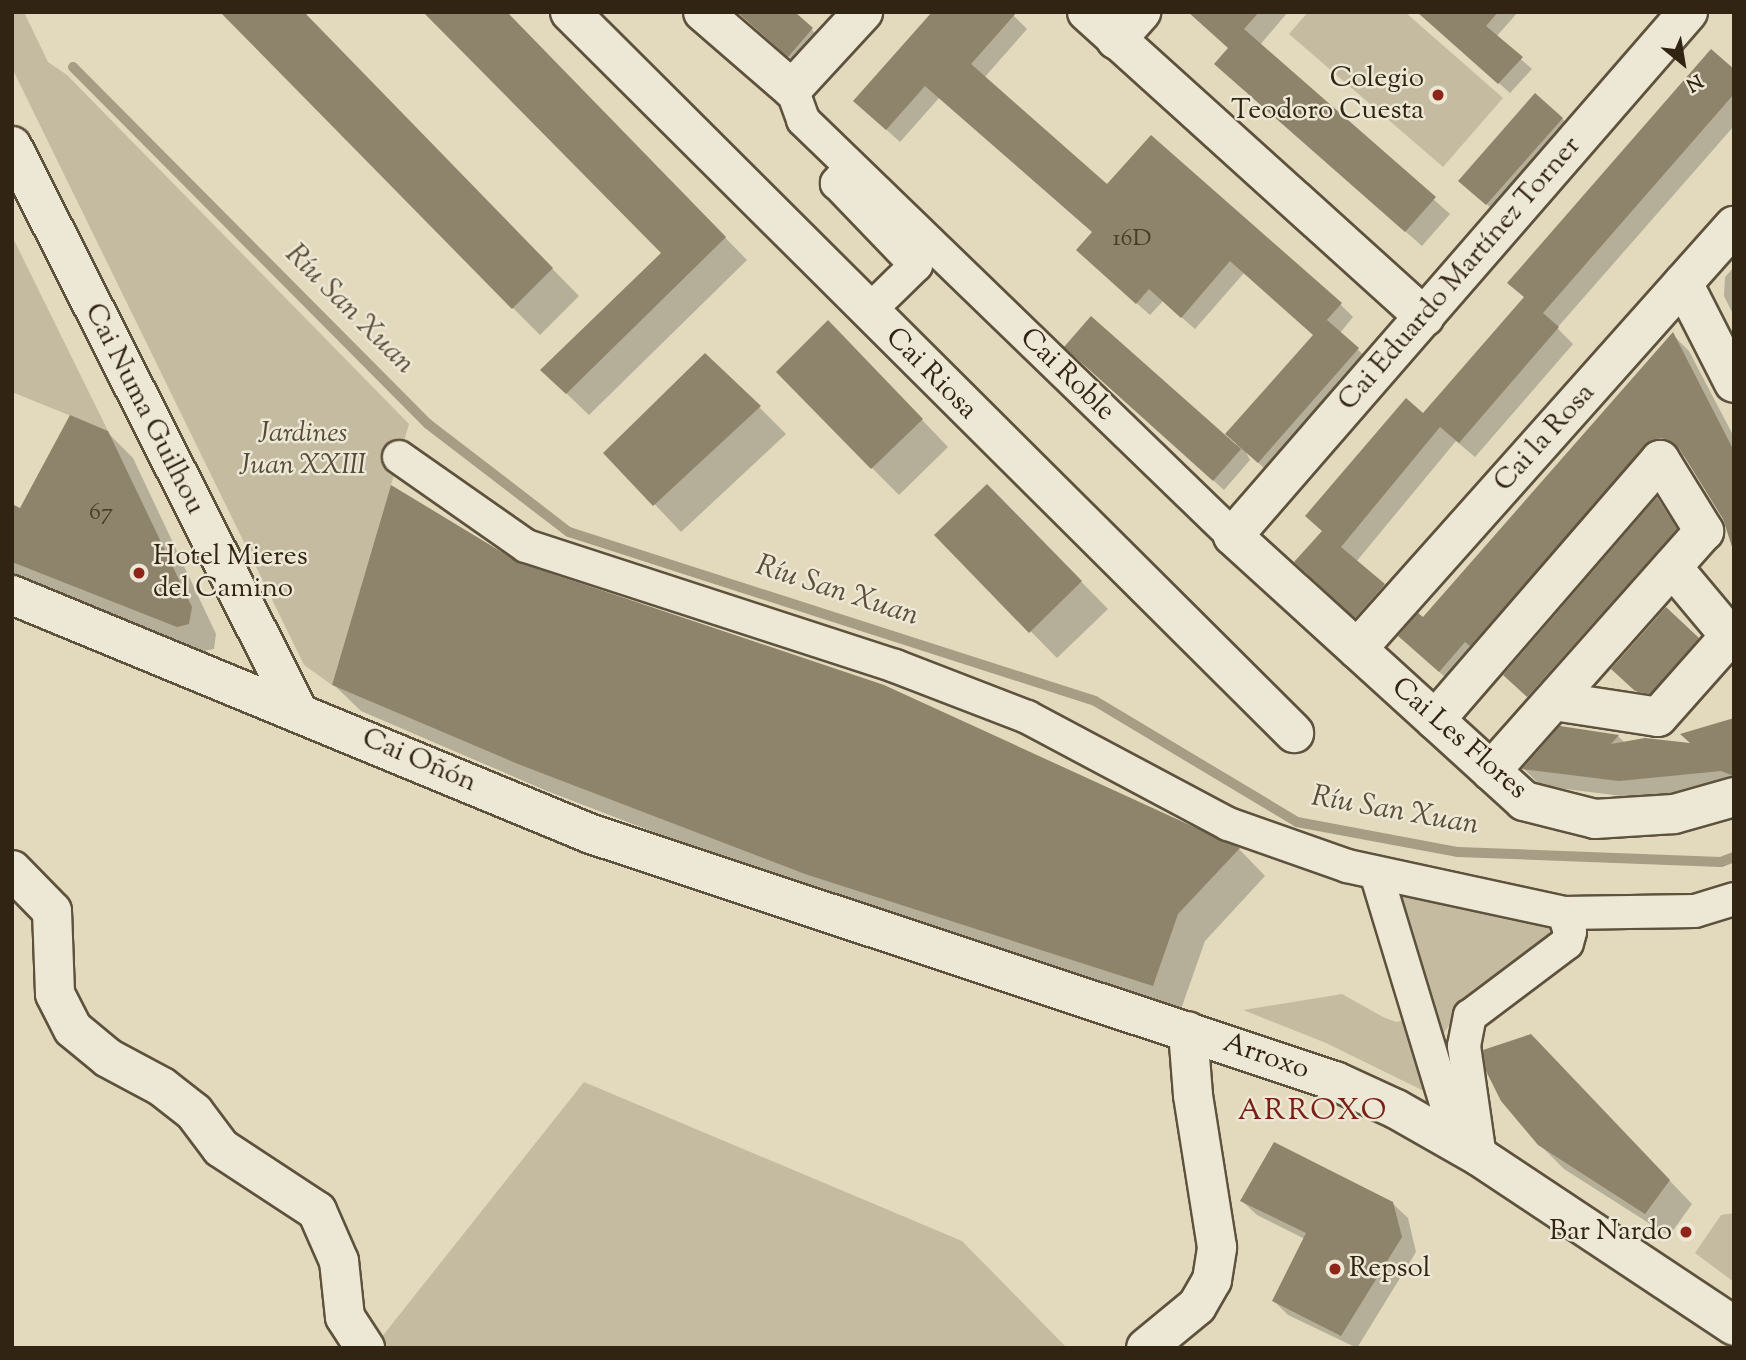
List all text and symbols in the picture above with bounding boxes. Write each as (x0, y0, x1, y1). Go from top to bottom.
north arrow (1648, 28, 1718, 98)
place label: Colegio Teodoro Cuesta (1231, 62, 1424, 128)
text: N (1680, 66, 1707, 97)
marker: Colegio Teodoro Cuesta (1430, 87, 1446, 103)
street label: Cai Eduardo Martínez Torner (1332, 130, 1588, 418)
house number: 16D (1112, 226, 1152, 254)
water label: Ríu San Xuan (276, 237, 422, 383)
street label: Cai Numa Guilhou (76, 298, 212, 520)
street label: Cai Riosa (878, 321, 984, 427)
street label: Cai Roble (1012, 322, 1122, 428)
street label: Cai la Rosa (1488, 377, 1602, 499)
park label: Jardines Juan XXIII (240, 417, 366, 483)
house number: 67 (89, 500, 113, 528)
place label: Hotel Mieres del Camino (153, 540, 308, 606)
water label: Ríu San Xuan (751, 549, 923, 635)
marker: Hotel Mieres del Camino (131, 565, 147, 581)
street label: Cai Les Flores (1384, 671, 1534, 807)
street label: Cai Oñón (357, 722, 481, 800)
water label: Ríu San Xuan (1309, 780, 1481, 844)
street label: Arroxo (1219, 1027, 1313, 1087)
district label: ARROXO (1238, 1094, 1388, 1130)
place label: Bar Nardo (1549, 1215, 1672, 1249)
marker: Bar Nardo (1678, 1224, 1694, 1240)
place label: Repsol (1349, 1252, 1431, 1286)
marker: Repsol (1327, 1261, 1343, 1277)

